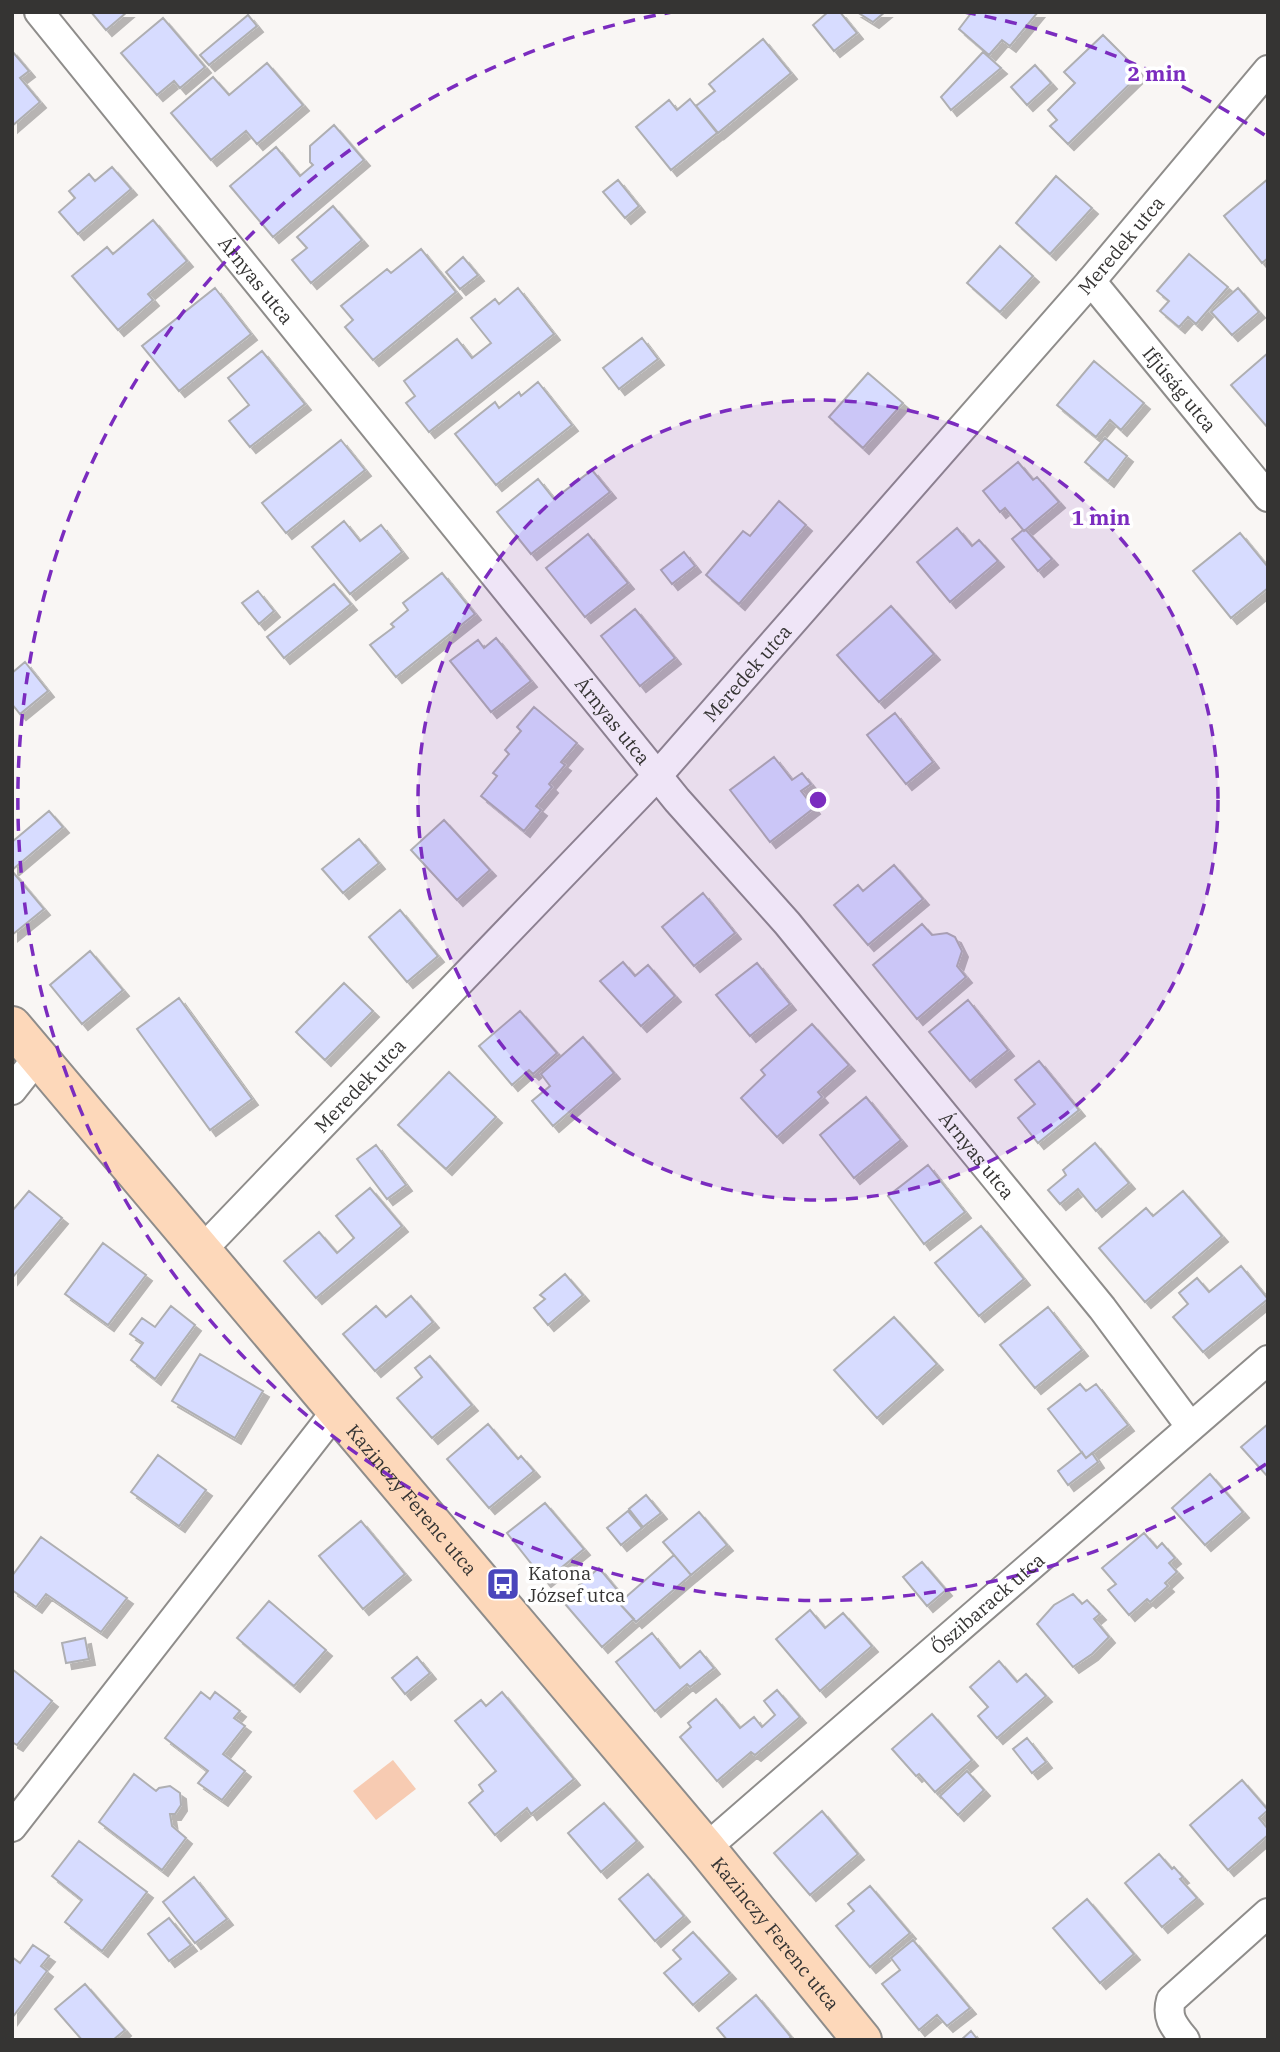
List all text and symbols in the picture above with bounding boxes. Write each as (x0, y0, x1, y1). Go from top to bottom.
text: 2 min (1128, 59, 1186, 87)
street label: Meredek utca (1073, 191, 1169, 300)
street label: Árnyas utca (213, 231, 299, 329)
street label: Ifjúság utca (1138, 342, 1222, 437)
text: 1 min (1072, 503, 1130, 531)
street label: Meredek utca (698, 619, 796, 727)
street label: Árnyas utca (570, 672, 656, 770)
centre of rings (806, 788, 830, 812)
street label: Meredek utca (309, 1033, 411, 1138)
street label: Árnyas utca (934, 1107, 1020, 1204)
street label: Kazinczy Ferenc utca (341, 1419, 483, 1580)
street label: Őszibarack utca (926, 1548, 1049, 1659)
place label: Katona József utca (528, 1561, 625, 1607)
bus stop icon: Katona József utca (484, 1565, 522, 1603)
street label: Kazinczy Ferenc utca (706, 1852, 845, 2015)

